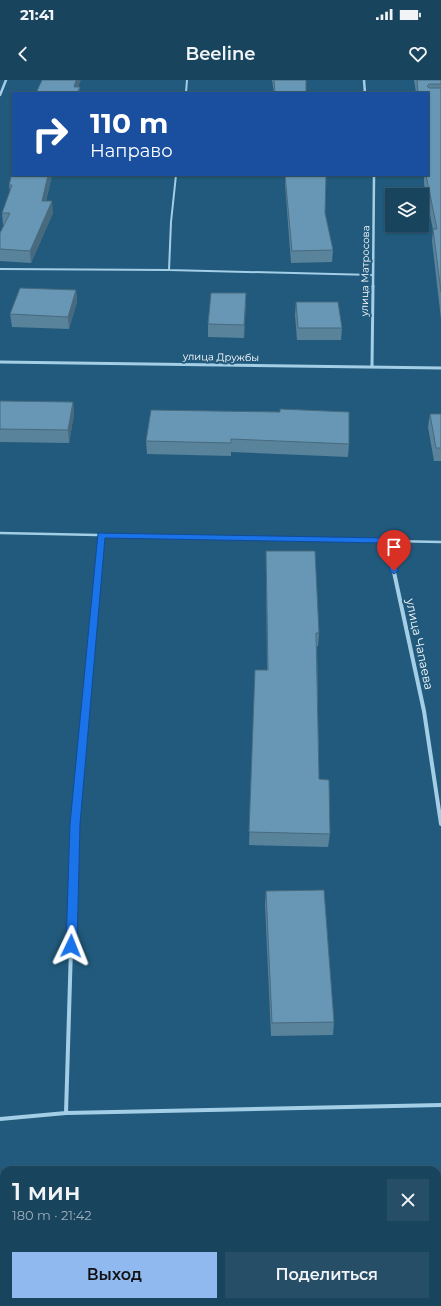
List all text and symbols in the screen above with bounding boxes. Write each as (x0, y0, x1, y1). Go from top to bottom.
text: 21:41 (20, 5, 55, 24)
icon: back (12, 43, 34, 65)
text: Beeline (185, 43, 256, 65)
icon: heart (407, 43, 429, 65)
text: 110 m (90, 106, 168, 140)
icon: right (24, 108, 76, 160)
text: Направо (90, 140, 173, 162)
map controls (385, 188, 429, 232)
button: layers (385, 188, 429, 232)
street label: улица Матросова (358, 225, 372, 318)
street label: улица Дружбы (182, 350, 259, 364)
pin (377, 530, 411, 571)
icon: arrive (383, 536, 405, 558)
street label: улица Чапаева (403, 596, 437, 691)
position arrow (50, 925, 92, 967)
text: 1 мин (12, 1177, 80, 1206)
button: close (387, 1179, 429, 1221)
text: 180 m · 21:42 (12, 1207, 92, 1223)
button: Выход (12, 1252, 217, 1298)
button: Поделиться (225, 1252, 429, 1298)

